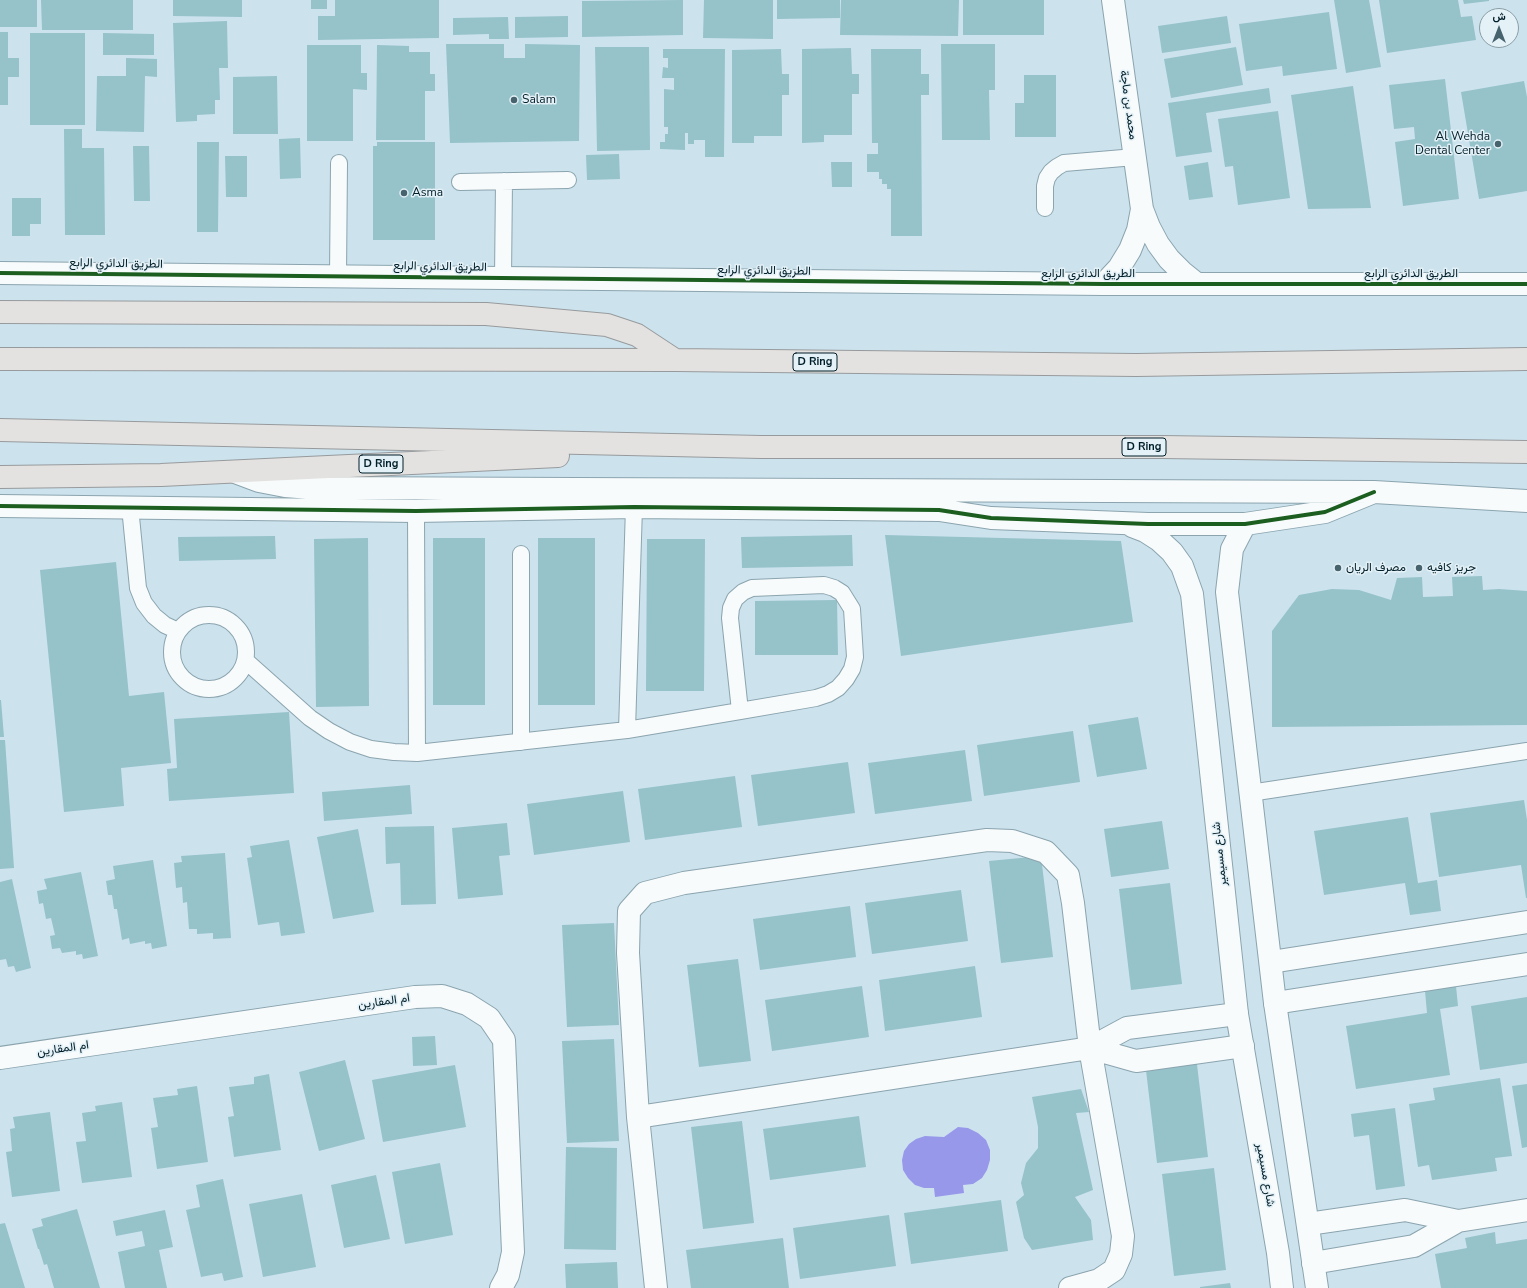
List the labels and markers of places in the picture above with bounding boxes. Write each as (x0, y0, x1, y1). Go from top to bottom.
place label: Salam (522, 93, 556, 107)
marker: Salam (509, 95, 519, 105)
place label: Al Wehda Dental Center (1415, 130, 1490, 158)
marker: Al Wehda Dental Center (1493, 139, 1503, 149)
place label: Asma (412, 186, 443, 200)
marker: Asma (399, 188, 409, 198)
place label: مصرف الريان (1346, 561, 1406, 575)
place label: جريز كافيه (1427, 561, 1476, 575)
marker: مصرف الريان (1333, 563, 1343, 573)
marker: جريز كافيه (1414, 563, 1424, 573)

